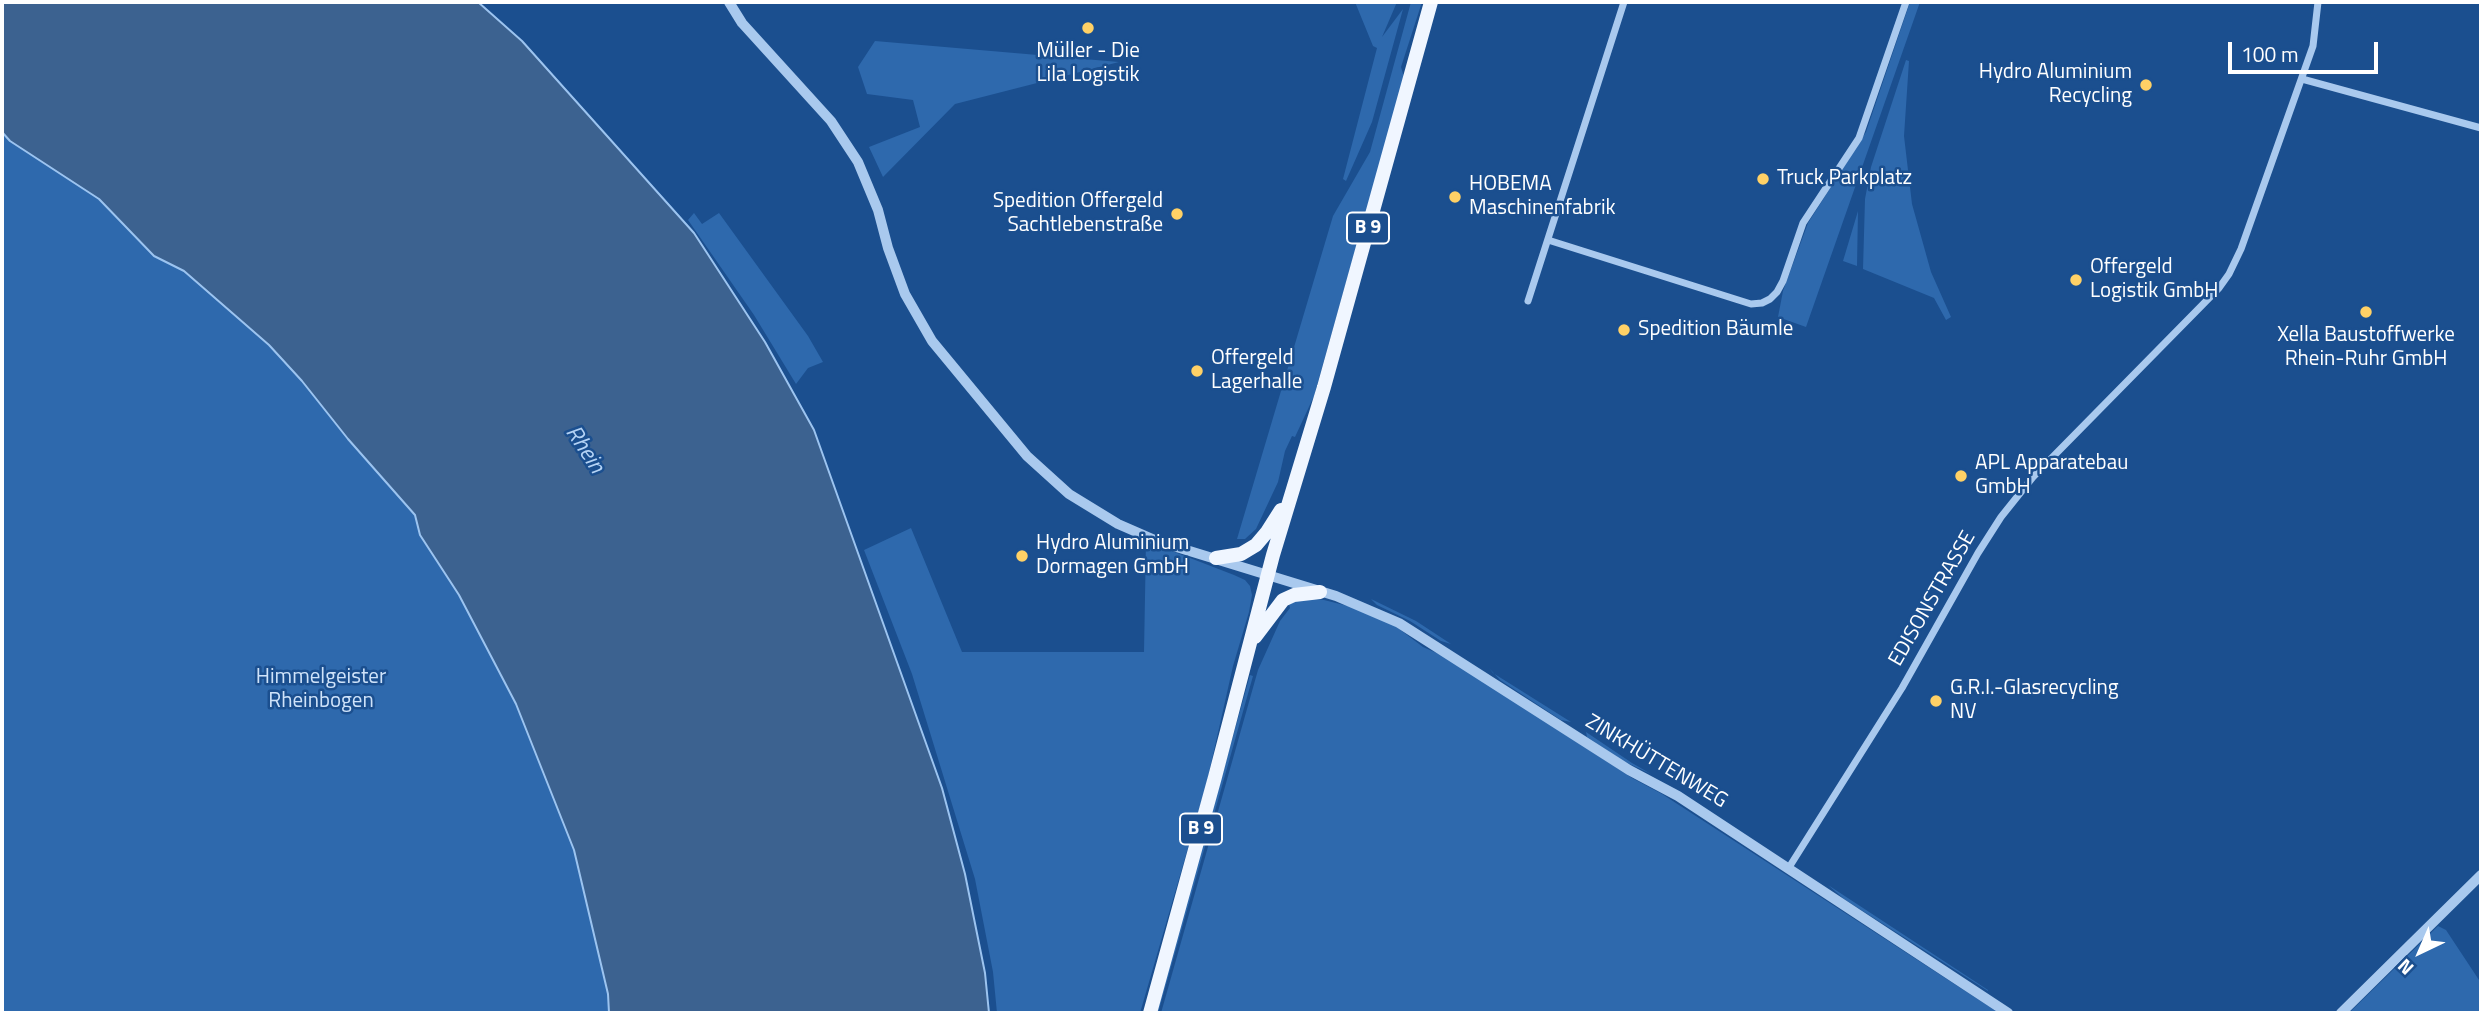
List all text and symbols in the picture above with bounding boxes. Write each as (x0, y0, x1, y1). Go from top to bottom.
marker: Müller - Die Lila Logistik (1080, 20, 1096, 36)
scale bar (2231, 28, 2382, 72)
text: 100 m (2241, 38, 2298, 70)
place label: Müller - Die Lila Logistik (1036, 39, 1140, 89)
place label: Hydro Aluminium Recycling (1979, 60, 2132, 110)
marker: Hydro Aluminium Recycling (2138, 77, 2154, 93)
place label: Truck Parkplatz (1777, 166, 1912, 192)
marker: Truck Parkplatz (1755, 171, 1771, 187)
place label: HOBEMA Maschinenfabrik (1469, 172, 1616, 222)
place label: Spedition Offergeld Sachtlebenstraße (993, 189, 1163, 239)
marker: HOBEMA Maschinenfabrik (1447, 189, 1463, 205)
marker: Spedition Offergeld Sachtlebenstraße (1169, 206, 1185, 222)
road number: B 9 (1347, 212, 1389, 244)
place label: Offergeld Logistik GmbH (2090, 255, 2218, 305)
marker: Offergeld Logistik GmbH (2068, 272, 2084, 288)
marker: Xella Baustoffwerke Rhein-Ruhr GmbH (2358, 304, 2374, 320)
place label: Spedition Bäumle (1638, 317, 1793, 343)
marker: Spedition Bäumle (1616, 322, 1632, 338)
place label: Xella Baustoffwerke Rhein-Ruhr GmbH (2277, 323, 2455, 373)
place label: Offergeld Lagerhalle (1211, 346, 1302, 396)
marker: Offergeld Lagerhalle (1189, 363, 1205, 379)
water label: Rhein (558, 421, 610, 479)
place label: APL Apparatebau GmbH (1975, 451, 2128, 501)
marker: APL Apparatebau GmbH (1953, 468, 1969, 484)
street label: EDISONSTRASSE (1884, 527, 1982, 671)
place label: Hydro Aluminium Dormagen GmbH (1036, 531, 1189, 581)
marker: Hydro Aluminium Dormagen GmbH (1014, 548, 1030, 564)
park label: Himmelgeister Rheinbogen (256, 665, 386, 715)
place label: G.R.I.-Glasrecycling NV (1950, 676, 2119, 726)
marker: G.R.I.-Glasrecycling NV (1928, 693, 1944, 709)
street label: ZINKHÜTTENWEG (1580, 710, 1732, 814)
road number: B 9 (1180, 814, 1222, 844)
north arrow (2385, 917, 2455, 987)
text: N (2390, 952, 2420, 982)

